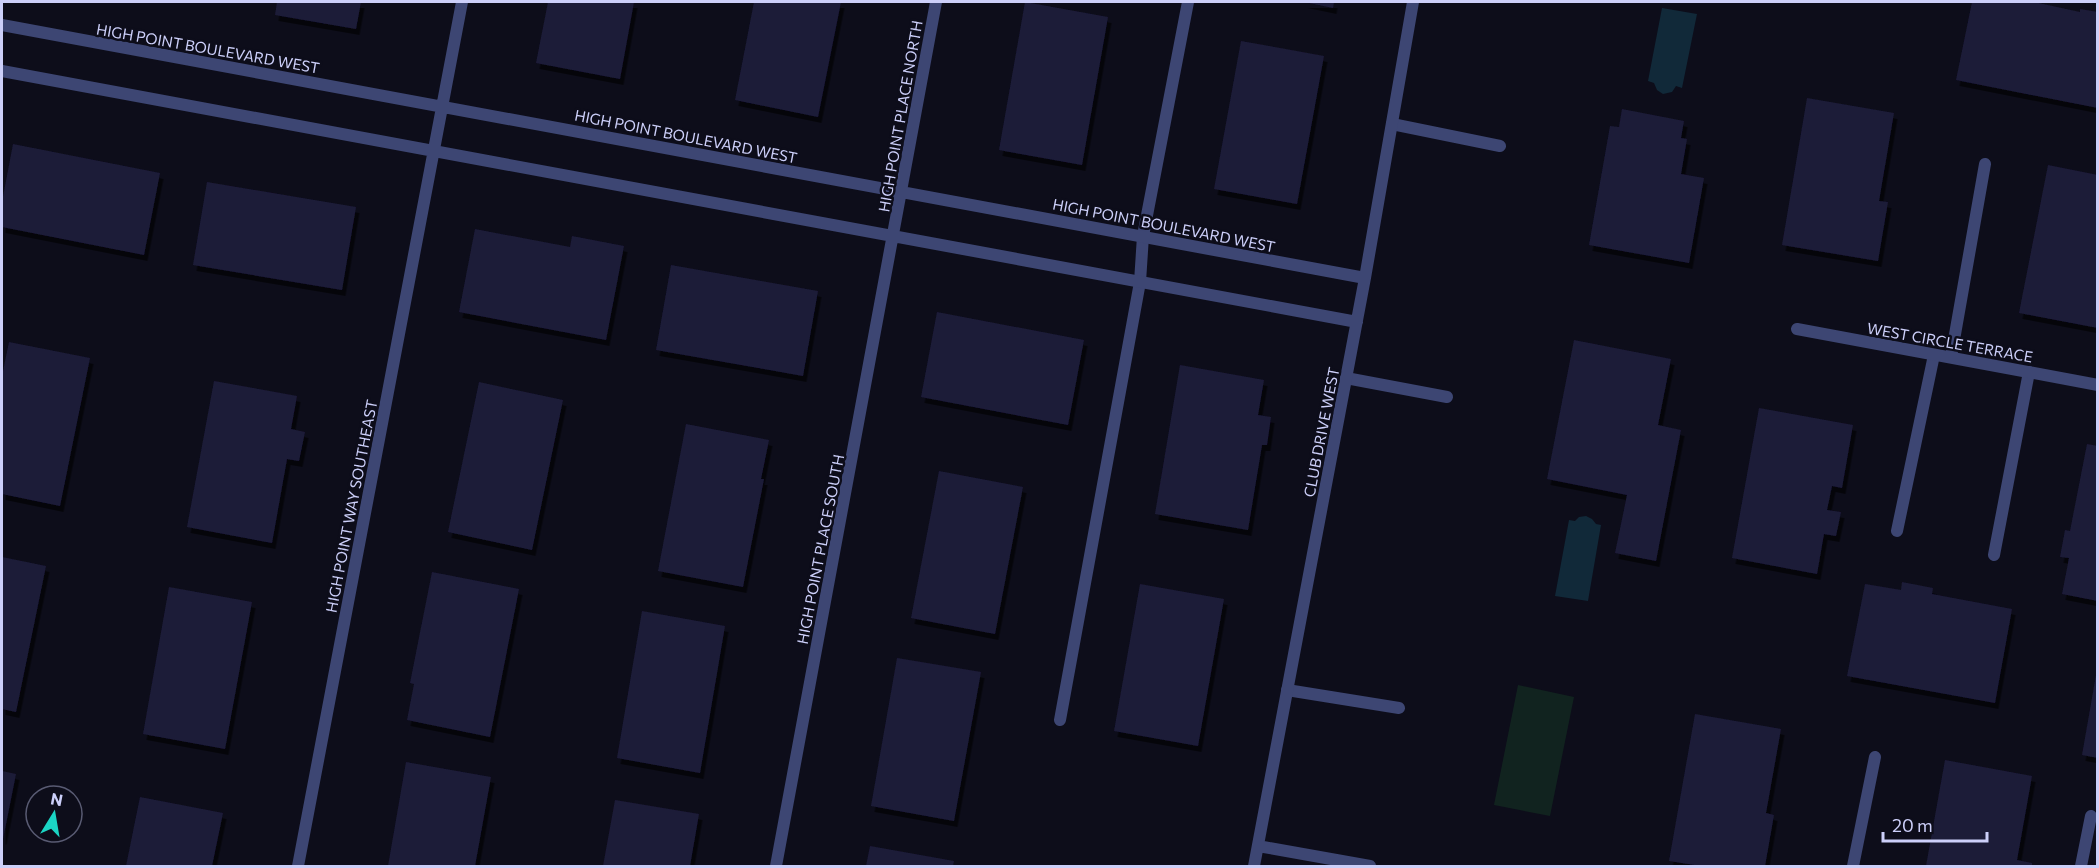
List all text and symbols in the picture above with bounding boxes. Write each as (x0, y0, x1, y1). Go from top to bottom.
street label: HIGH POINT BOULEVARD WEST (95, 19, 321, 77)
street label: HIGH POINT PLACE NORTH (874, 19, 926, 213)
street label: HIGH POINT BOULEVARD WEST (573, 106, 799, 167)
street label: HIGH POINT BOULEVARD WEST (1051, 195, 1277, 256)
street label: WEST CIRCLE TERRACE (1866, 319, 2034, 365)
street label: CLUB DRIVE WEST (1300, 365, 1343, 499)
street label: HIGH POINT WAY SOUTHEAST (322, 398, 381, 614)
street label: HIGH POINT PLACE SOUTH (793, 453, 847, 645)
north arrow (24, 784, 84, 844)
text: N (49, 788, 65, 809)
scale bar (1883, 805, 1986, 843)
text: 20 m (1892, 814, 1933, 836)

